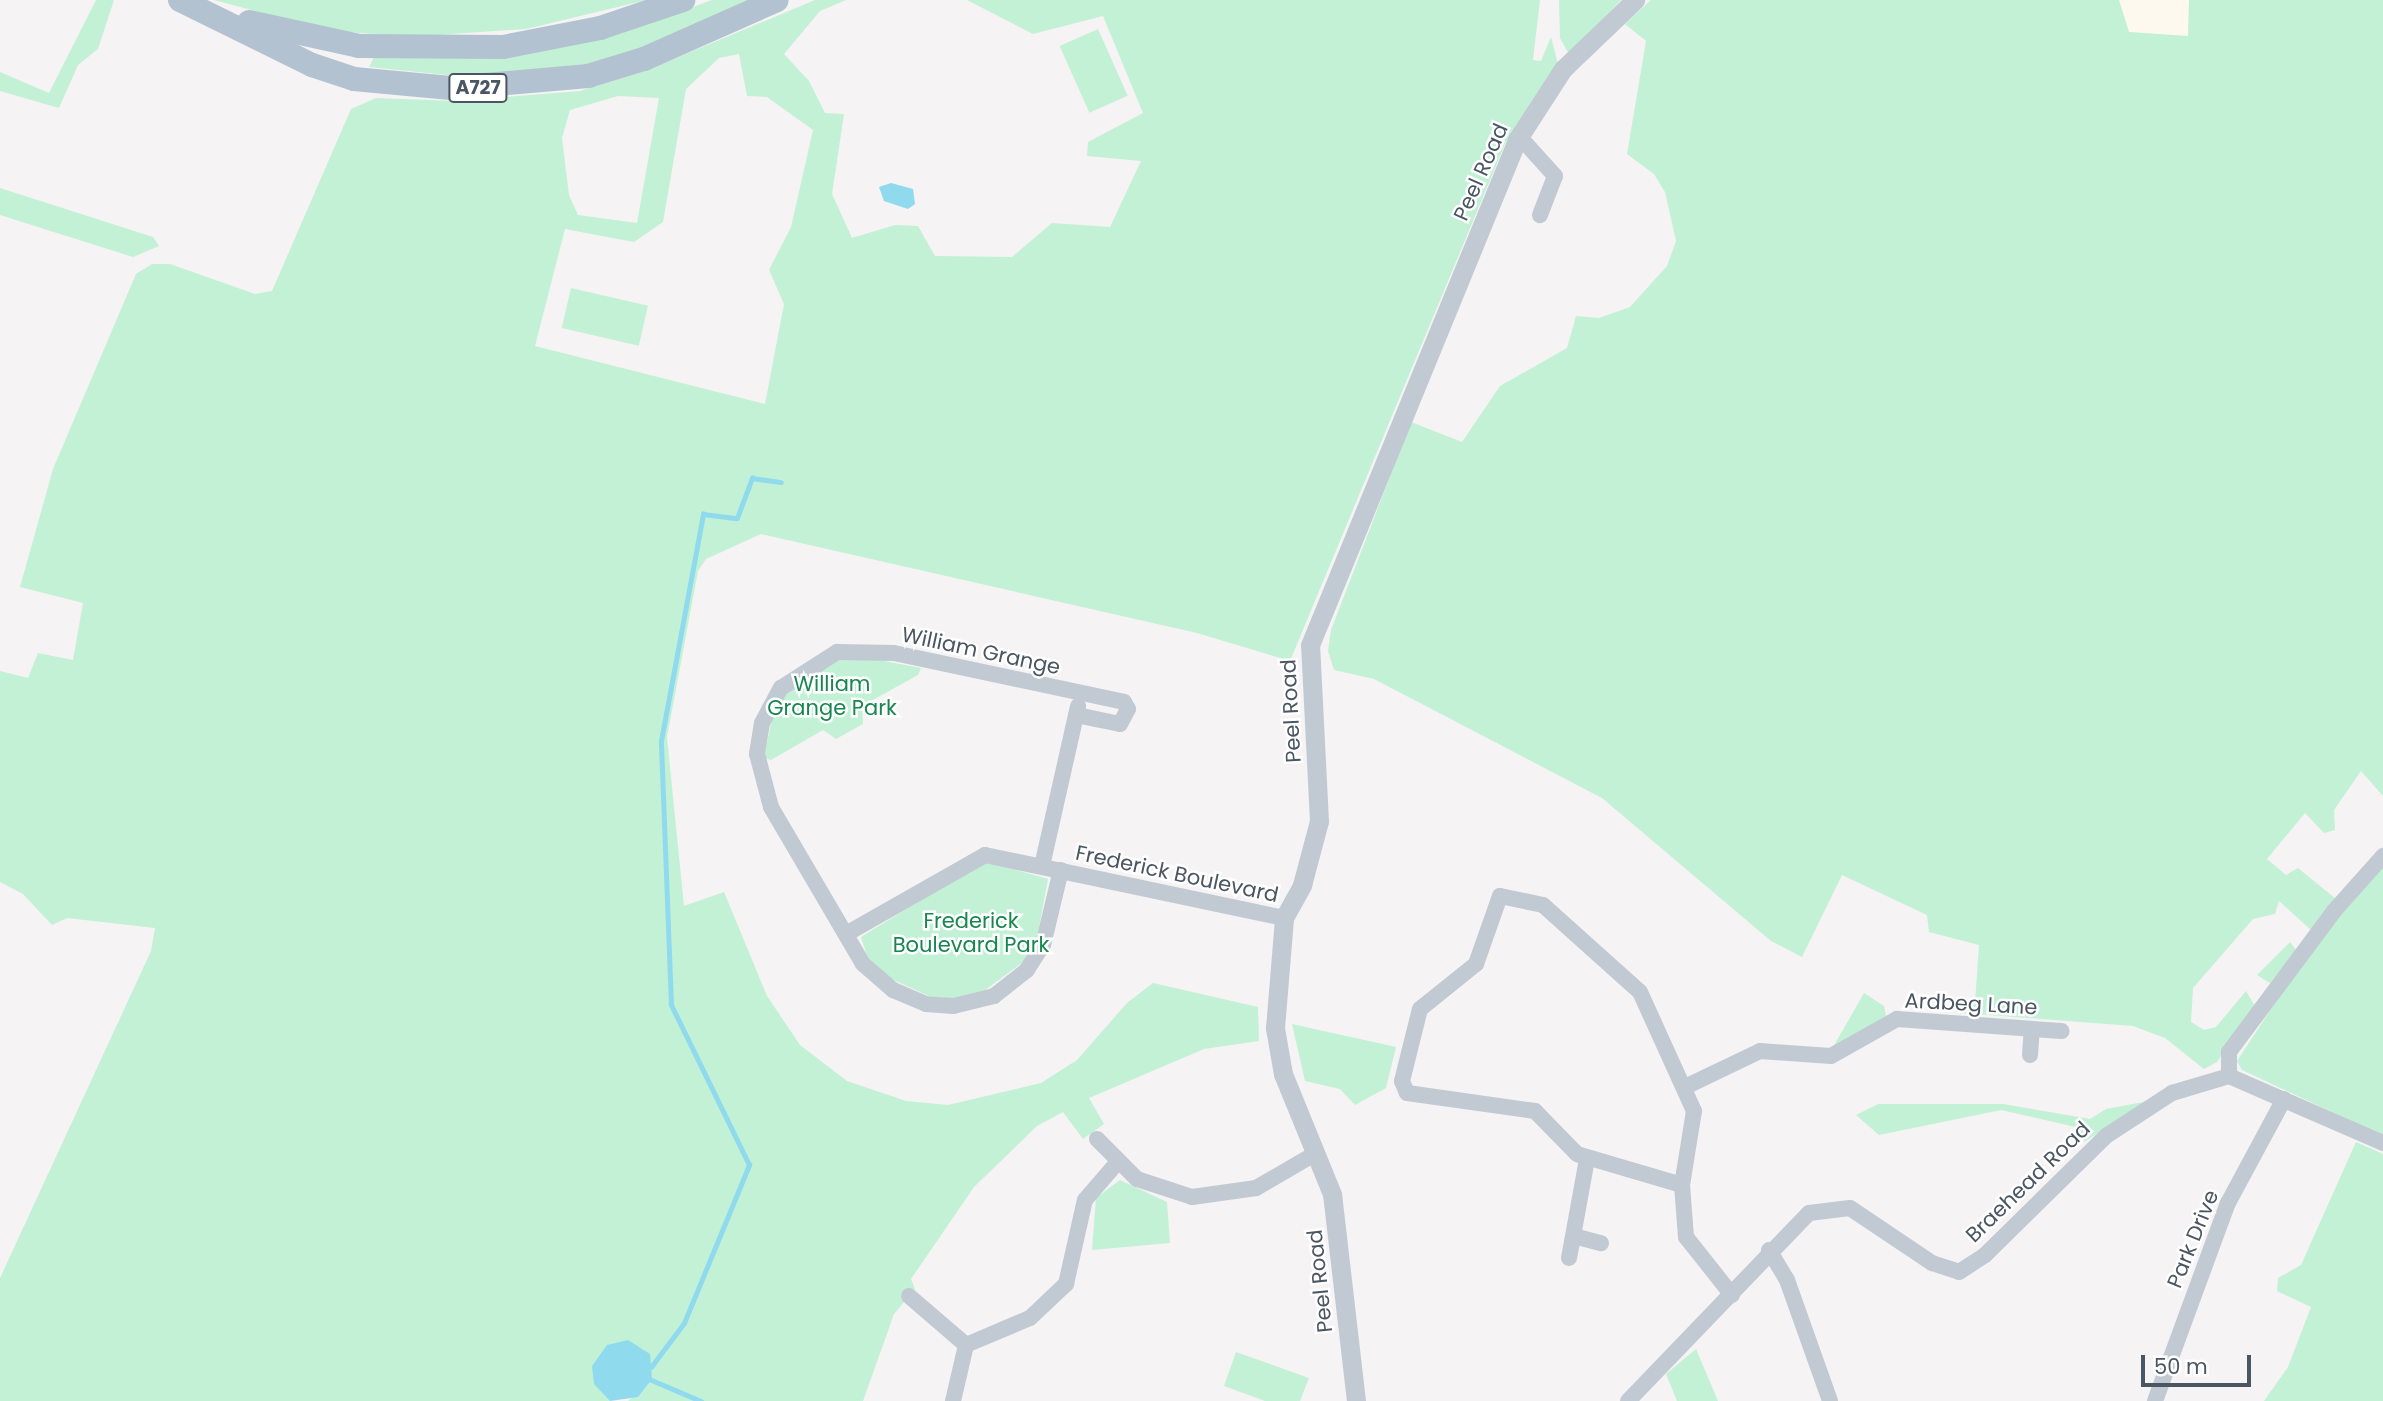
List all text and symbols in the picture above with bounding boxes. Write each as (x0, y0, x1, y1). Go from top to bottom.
road number: A727 (448, 72, 508, 104)
street label: Peel Road (1448, 120, 1514, 224)
street label: William Grange (899, 622, 1063, 680)
street label: Peel Road (1276, 659, 1306, 763)
park label: William Grange Park (767, 671, 897, 721)
street label: Frederick Boulevard (1073, 840, 1281, 908)
park label: Frederick Boulevard Park (893, 908, 1049, 958)
street label: Ardbeg Lane (1904, 988, 2038, 1020)
street label: Braehead Road (1961, 1116, 2095, 1248)
street label: Park Drive (2162, 1186, 2224, 1292)
street label: Peel Road (1302, 1228, 1338, 1334)
scale bar (2145, 1342, 2255, 1386)
text: 50 m (2154, 1352, 2208, 1381)

